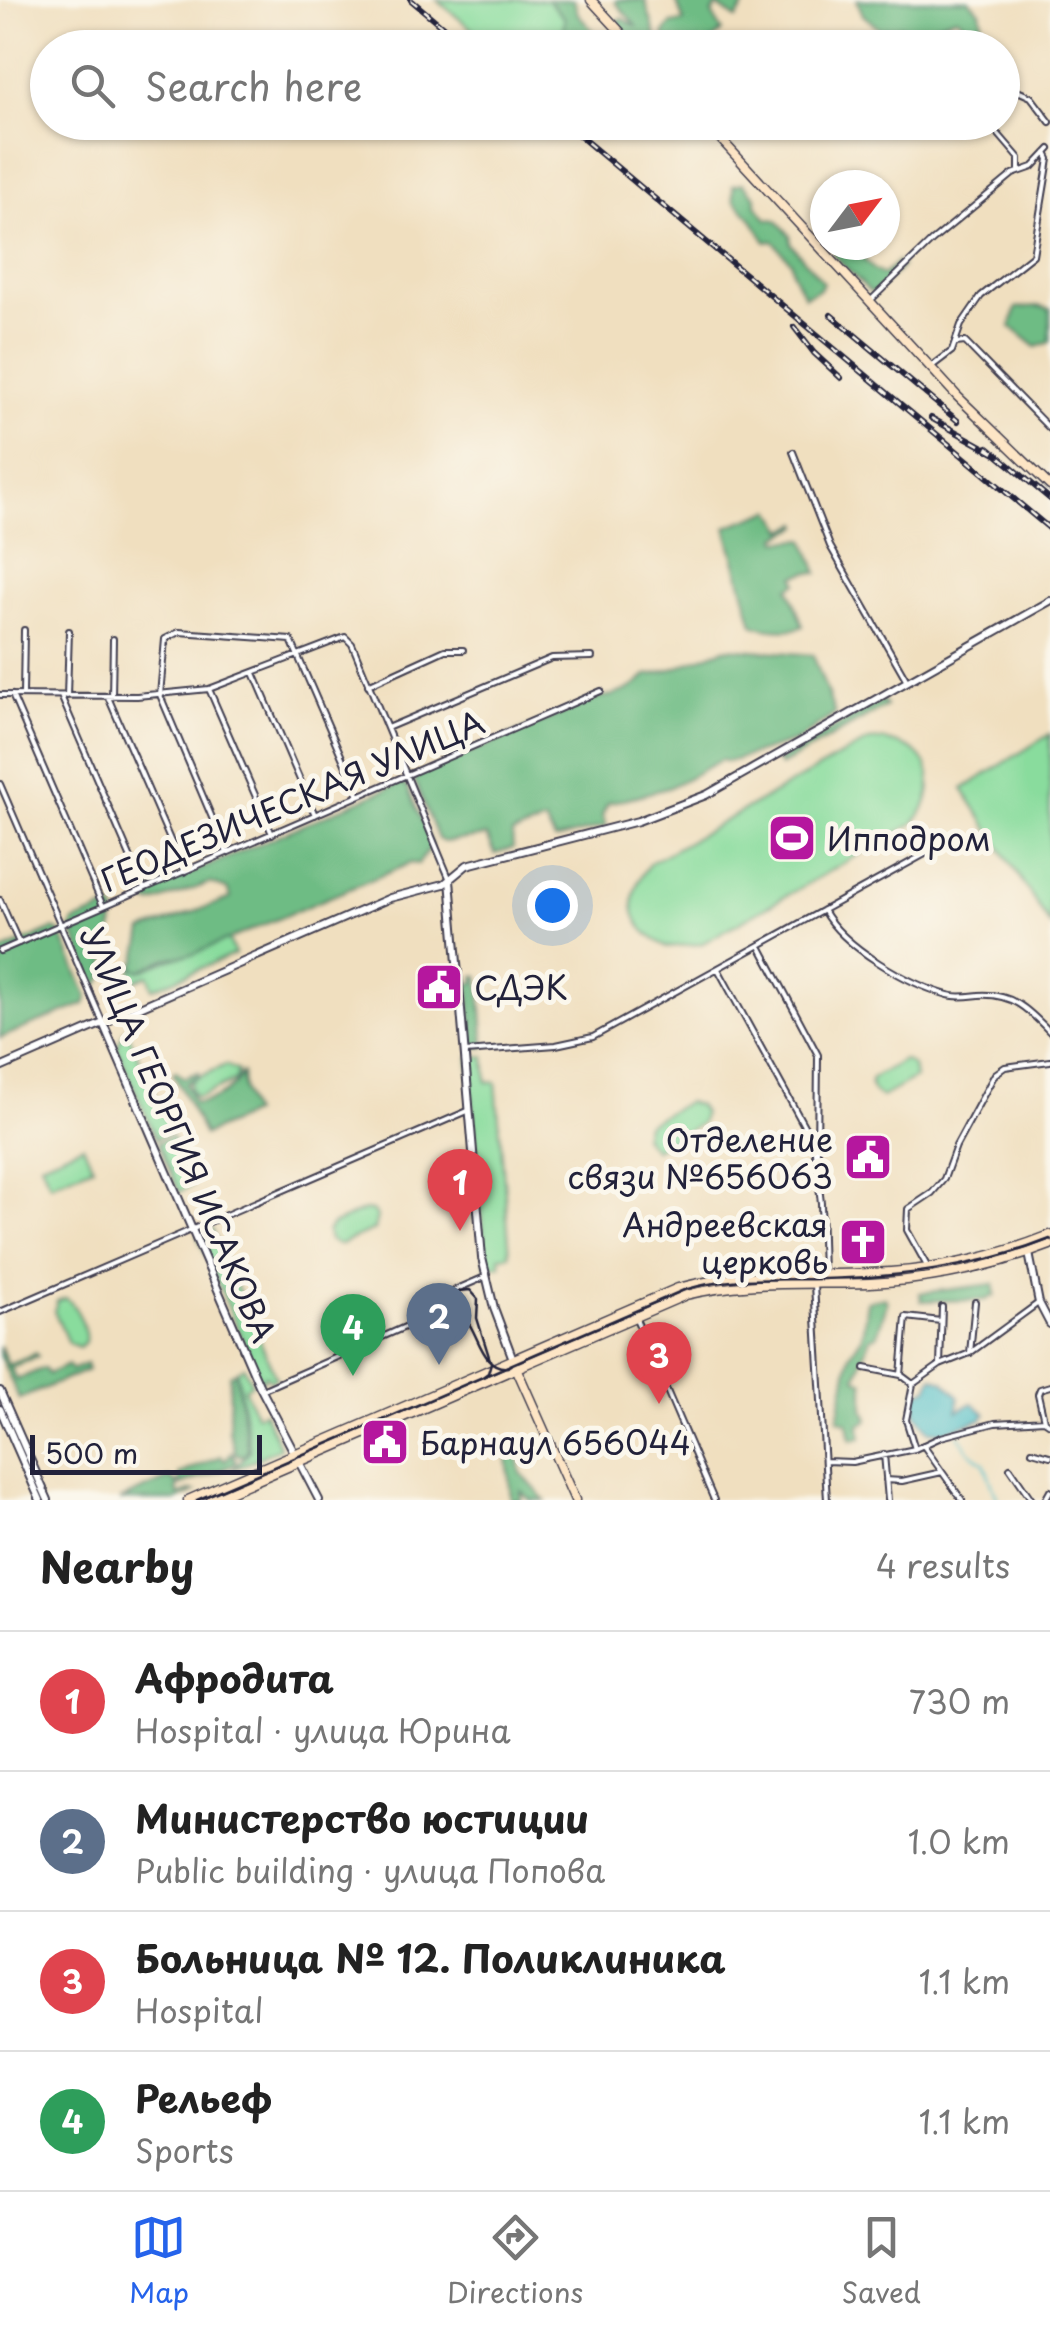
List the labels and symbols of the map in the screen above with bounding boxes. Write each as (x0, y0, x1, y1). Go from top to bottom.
north arrow (810, 170, 900, 260)
street label: ГЕОДЕЗИЧЕСКАЯ УЛИЦА (93, 697, 491, 903)
sports icon: Ипподром (766, 812, 818, 864)
place label: Ипподром (827, 814, 991, 862)
your location (527, 880, 578, 931)
street label: УЛИЦА ГЕОРГИЯ ИСАКОВА (69, 919, 289, 1349)
public building icon: СДЭК (413, 961, 465, 1013)
place label: СДЭК (474, 963, 568, 1011)
place label: Отделение связи №656063 (567, 1115, 833, 1200)
public building icon: Отделение связи №656063 (842, 1131, 894, 1183)
pin: 1 (428, 1148, 492, 1231)
place label: Андреевская церковь (622, 1200, 828, 1285)
church icon: Андреевская церковь (837, 1216, 889, 1268)
pin: 2 (406, 1282, 472, 1365)
pin: 4 (320, 1294, 386, 1376)
pin: 3 (626, 1322, 692, 1404)
public building icon: Барнаул 656044 (359, 1416, 411, 1468)
place label: Барнаул 656044 (420, 1418, 691, 1466)
scale bar (30, 1430, 262, 1474)

